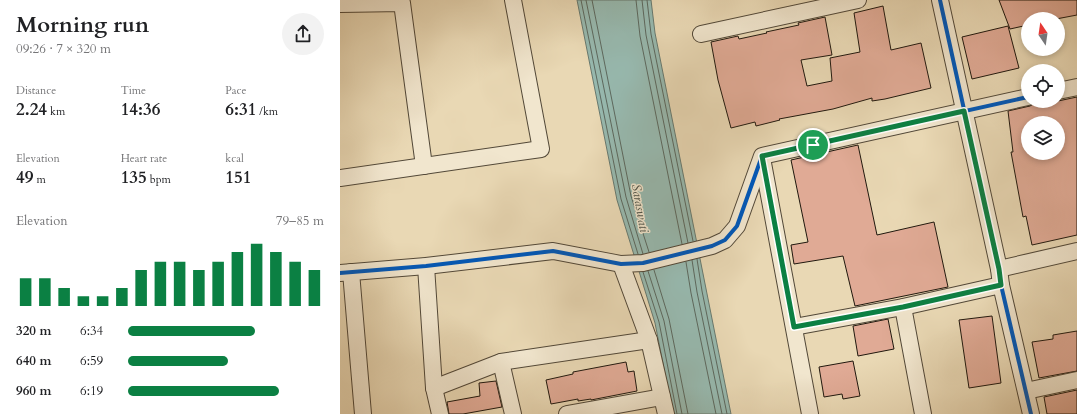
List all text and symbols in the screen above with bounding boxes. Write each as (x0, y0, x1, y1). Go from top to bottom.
text: Morning run (16, 10, 149, 40)
north arrow (1021, 12, 1065, 56)
map controls (1021, 12, 1065, 160)
button: share (282, 13, 324, 55)
text: 09:26 · 7 × 320 m (16, 40, 111, 58)
button: locate (1021, 64, 1065, 108)
text: Distance (16, 83, 56, 98)
text: Time (121, 83, 146, 98)
text: Pace (225, 83, 247, 98)
text: 2.24 (16, 98, 47, 121)
text: 14:36 (121, 98, 160, 121)
text: 6:31 (225, 98, 256, 121)
text: km (47, 104, 65, 119)
text: /km (256, 104, 278, 119)
button: layers (1021, 116, 1065, 160)
pin (796, 128, 830, 162)
icon: arrive (802, 134, 824, 156)
text: Elevation (16, 151, 60, 166)
text: Heart rate (121, 151, 167, 166)
text: kcal (225, 151, 244, 166)
text: 49 (16, 166, 33, 189)
text: 135 (121, 166, 147, 189)
text: 151 (225, 166, 251, 189)
text: m (33, 172, 46, 187)
text: bpm (147, 172, 171, 187)
water label: Saraswati (627, 182, 653, 234)
text: Elevation (16, 212, 68, 230)
text: 79–85 m (276, 212, 324, 230)
text: 320 m (16, 322, 51, 340)
text: 6:34 (80, 322, 103, 340)
text: 640 m (16, 352, 51, 370)
text: 6:59 (80, 352, 103, 370)
text: 960 m (16, 382, 51, 400)
text: 6:19 (80, 382, 103, 400)

